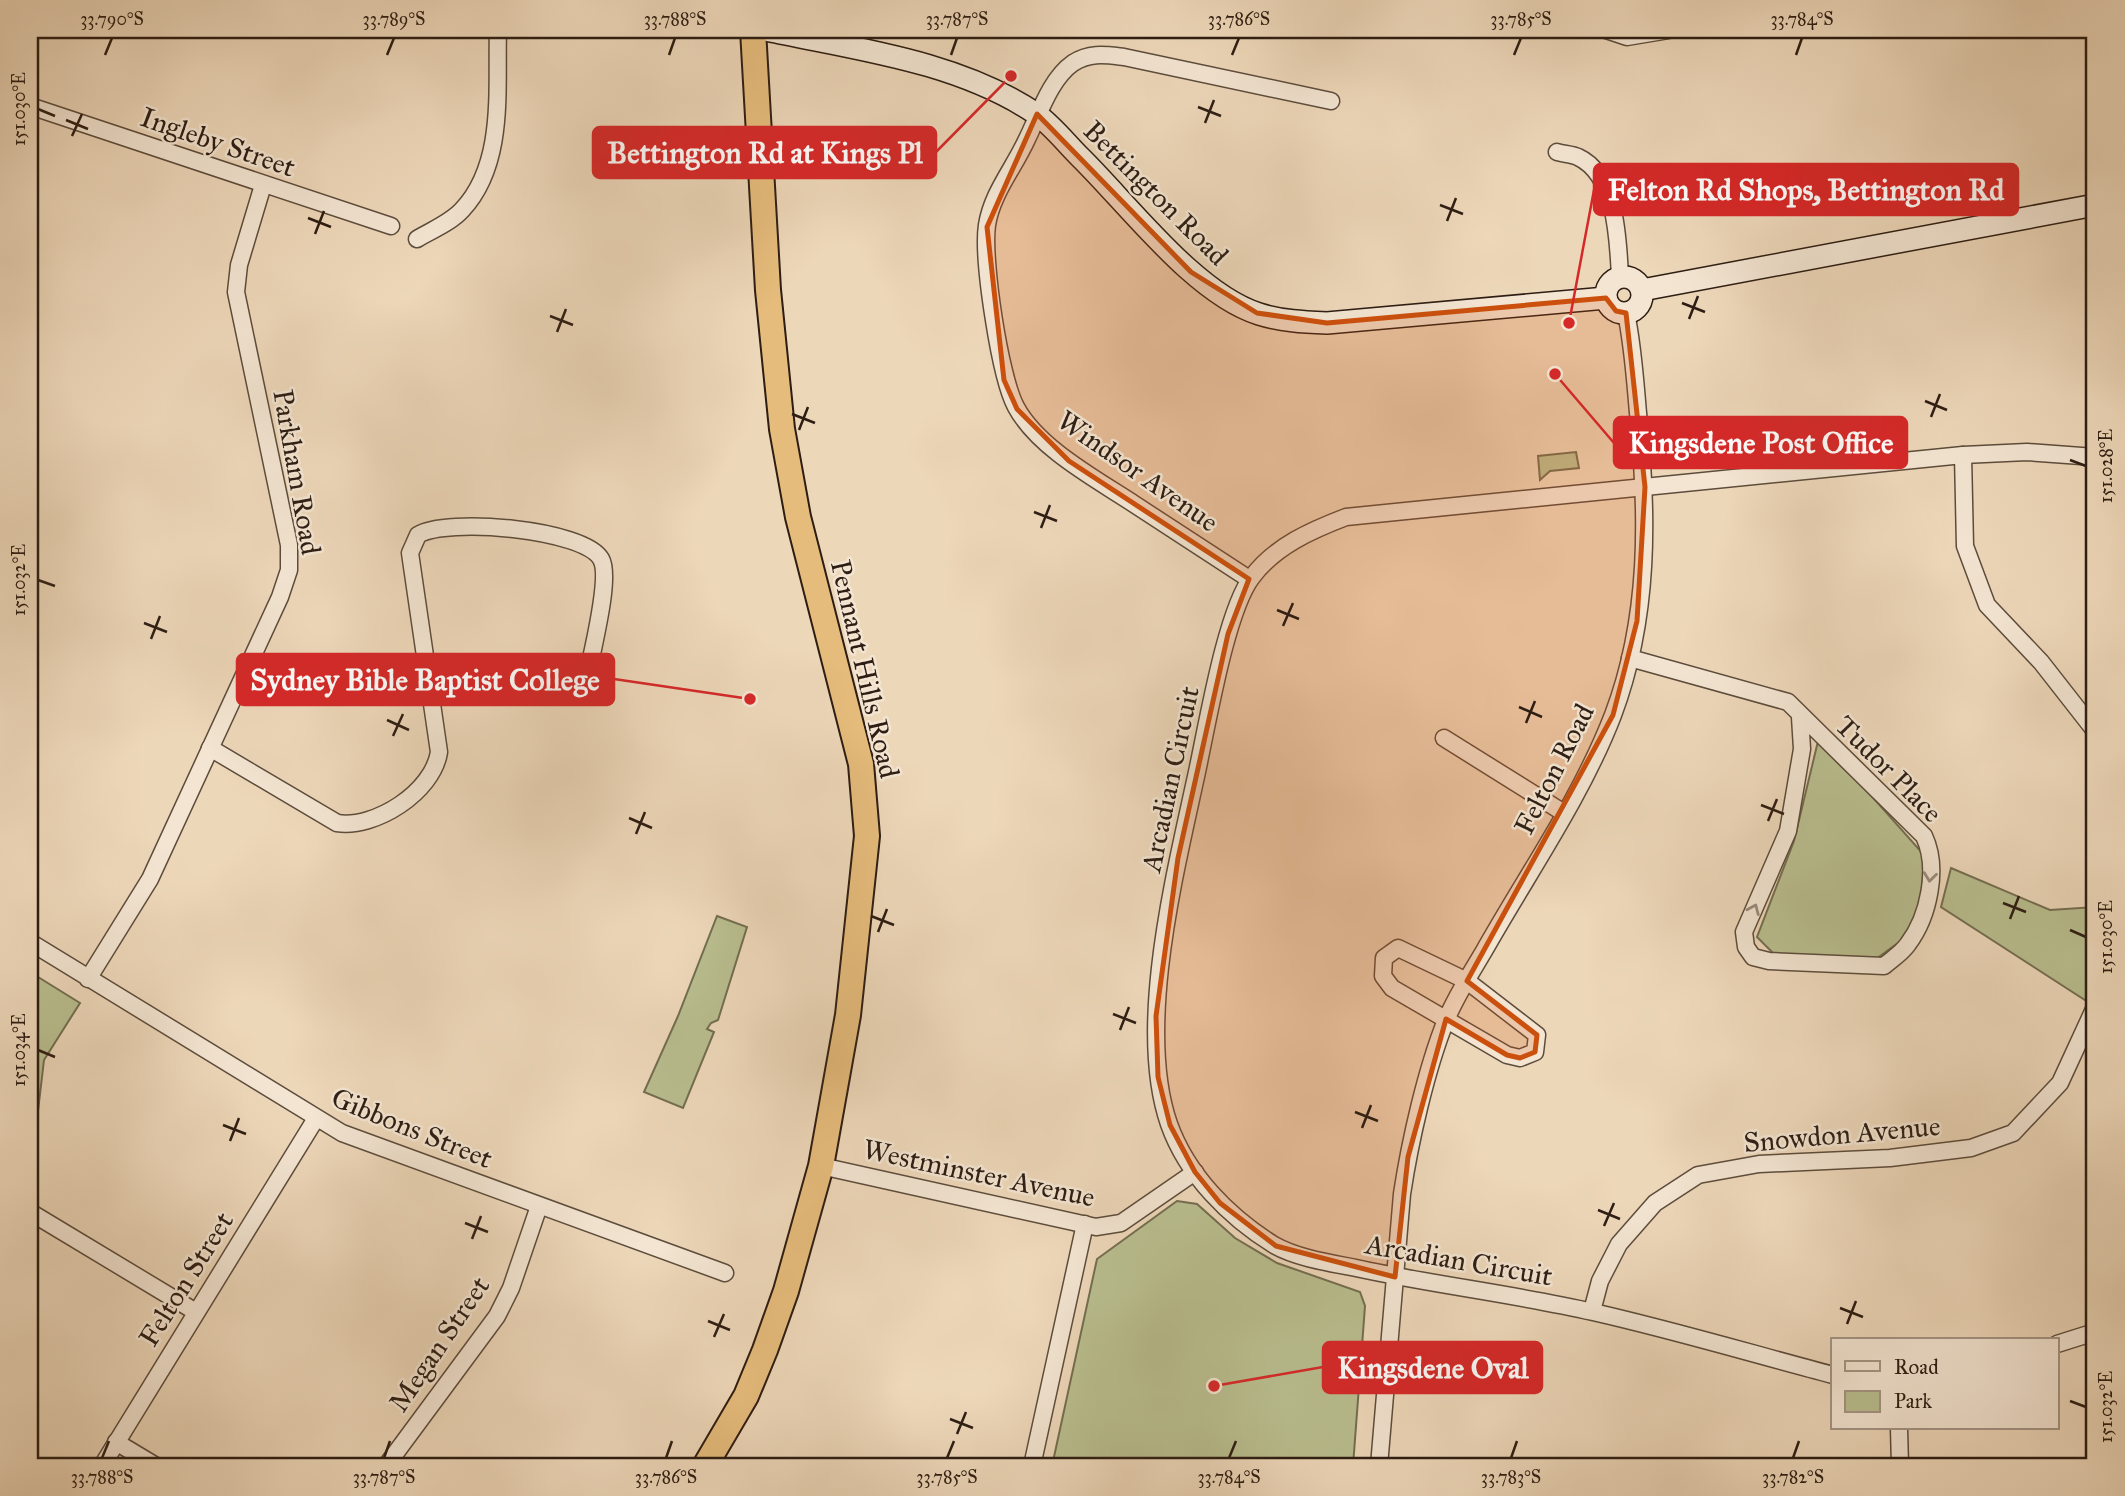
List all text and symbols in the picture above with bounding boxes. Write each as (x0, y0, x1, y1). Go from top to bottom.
text: 33.790°S (80, 8, 144, 30)
text: 33.789°S (363, 8, 425, 30)
text: 33.788°S (644, 8, 706, 30)
text: 33.787°S (926, 8, 988, 30)
text: 33.786°S (1208, 8, 1270, 30)
text: 33.785°S (1490, 8, 1552, 30)
text: 33.784°S (1770, 8, 1834, 30)
text: 151.030°E (8, 72, 30, 146)
street label: Ingleby Street (136, 99, 300, 185)
street label: Bettington Road (1076, 113, 1236, 273)
callout: Bettington Rd at Kings Pl (593, 127, 936, 178)
text: Bettington Rd at Kings Pl (607, 135, 924, 171)
callout: Felton Rd Shops, Bettington Rd (1594, 164, 2018, 215)
text: Felton Rd Shops, Bettington Rd (1608, 172, 2005, 208)
street label: Parkham Road (265, 387, 329, 557)
street label: Windsor Avenue (1051, 403, 1225, 539)
callout: Kingsdene Post Office (1614, 417, 1907, 468)
text: Kingsdene Post Office (1628, 425, 1894, 461)
text: 151.028°E (2095, 429, 2117, 503)
text: 151.032°E (8, 544, 30, 616)
street label: Pennant Hills Road (823, 556, 907, 782)
callout: Sydney Bible Baptist College (237, 654, 614, 705)
text: Sydney Bible Baptist College (250, 662, 600, 698)
street label: Arcadian Circuit (1133, 683, 1207, 876)
street label: Felton Road (1506, 698, 1602, 840)
street label: Tudor Place (1828, 708, 1950, 830)
one-way arrow (1922, 871, 1937, 883)
text: 151.030°E (2095, 900, 2117, 974)
one-way arrow (1746, 904, 1760, 917)
text: 151.034°E (8, 1013, 30, 1087)
street label: Gibbons Street (326, 1080, 498, 1176)
street label: Snowdon Avenue (1742, 1108, 1942, 1160)
street label: Westminster Avenue (860, 1131, 1098, 1215)
street label: Felton Street (131, 1205, 241, 1353)
street label: Arcadian Circuit (1362, 1226, 1555, 1294)
street label: Megan Street (381, 1270, 497, 1418)
legend (1831, 1338, 2058, 1430)
callout: Kingsdene Oval (1323, 1342, 1542, 1393)
text: Kingsdene Oval (1337, 1350, 1530, 1386)
text: Road (1894, 1354, 1939, 1380)
text: 151.032°E (2095, 1371, 2117, 1443)
text: Park (1894, 1388, 1932, 1414)
text: 33.788°S (71, 1466, 133, 1488)
text: 33.787°S (353, 1466, 415, 1488)
text: 33.786°S (635, 1466, 697, 1488)
text: 33.785°S (916, 1466, 978, 1488)
text: 33.784°S (1197, 1466, 1261, 1488)
text: 33.783°S (1481, 1466, 1541, 1488)
text: 33.782°S (1762, 1466, 1824, 1488)

